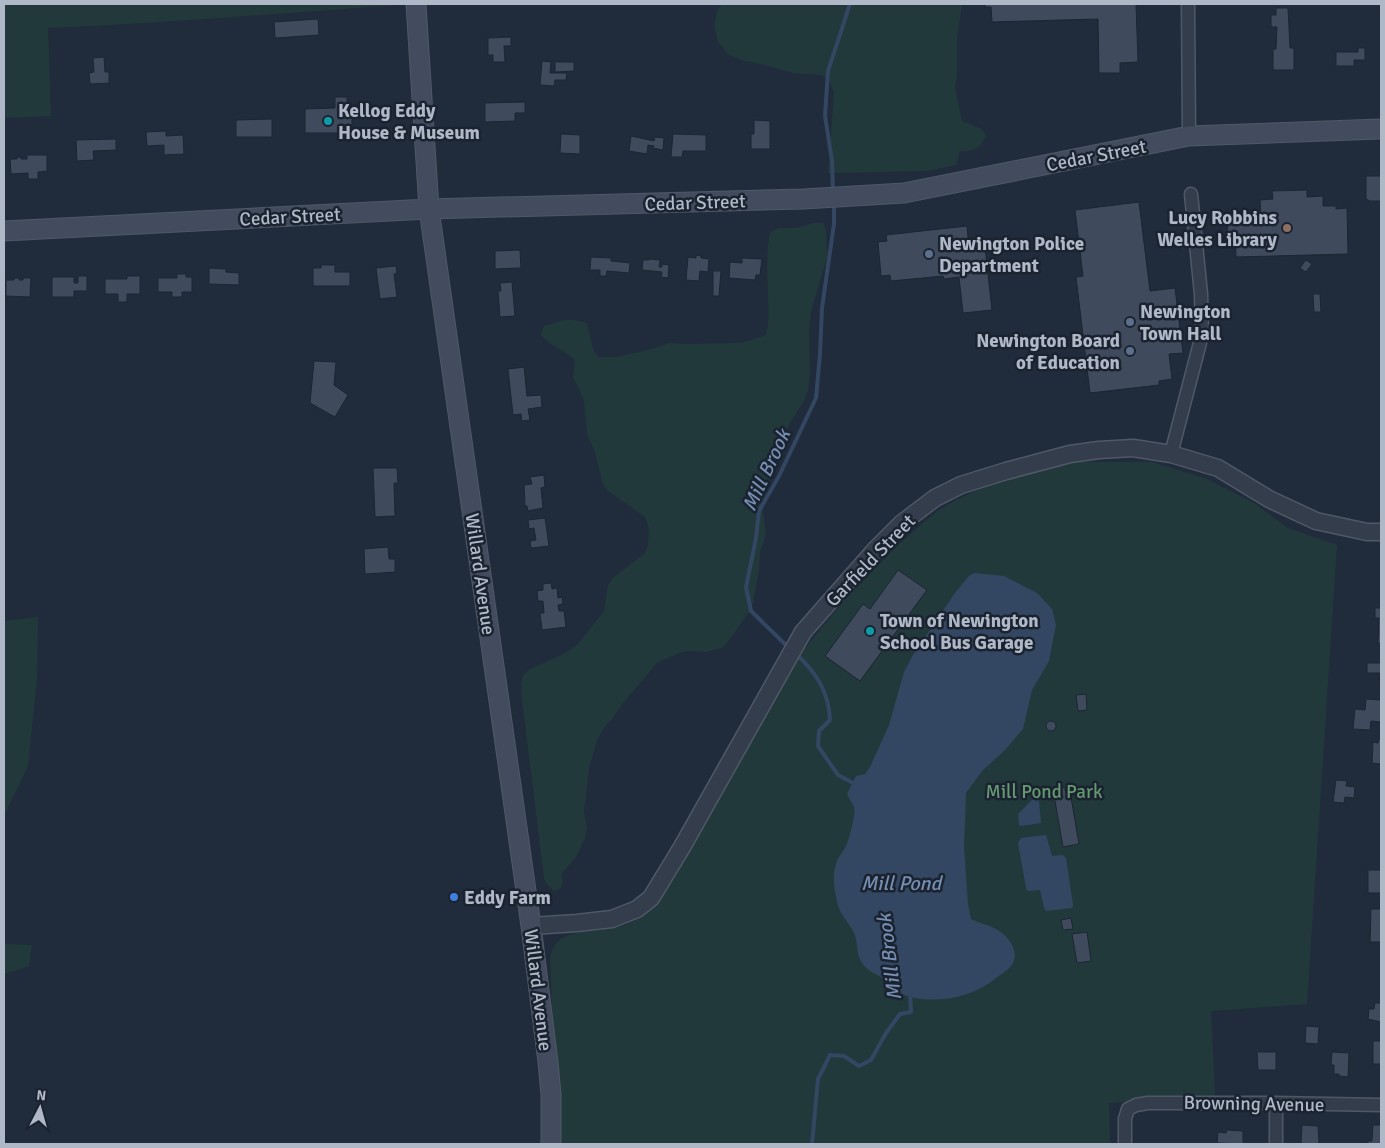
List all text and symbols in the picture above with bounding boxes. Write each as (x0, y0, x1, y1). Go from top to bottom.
place label: Kellog Eddy House & Museum (338, 99, 480, 145)
marker: Kellog Eddy House & Museum (322, 115, 334, 127)
street label: Cedar Street (1044, 134, 1148, 177)
street label: Cedar Street (644, 189, 746, 217)
street label: Cedar Street (239, 202, 342, 232)
place label: Lucy Robbins Welles Library (1157, 206, 1278, 252)
marker: Lucy Robbins Welles Library (1281, 222, 1293, 234)
place label: Newington Police Department (939, 232, 1084, 278)
marker: Newington Police Department (923, 248, 935, 260)
place label: Newington Town Hall (1140, 300, 1231, 346)
marker: Newington Town Hall (1124, 316, 1136, 328)
place label: Newington Board of Education (976, 329, 1120, 375)
marker: Newington Board of Education (1124, 345, 1136, 357)
water label: Mill Brook (737, 424, 797, 515)
street label: Garfield Street (821, 509, 921, 612)
street label: Willard Avenue (460, 512, 500, 636)
place label: Town of Newington School Bus Garage (880, 609, 1039, 655)
marker: Town of Newington School Bus Garage (864, 625, 876, 637)
park label: Mill Pond Park (986, 780, 1103, 804)
water label: Mill Pond (861, 871, 943, 896)
place label: Eddy Farm (464, 886, 551, 910)
marker: Eddy Farm (448, 891, 460, 903)
water label: Mill Brook (872, 910, 907, 1002)
street label: Willard Avenue (519, 928, 557, 1052)
north arrow (15, 1083, 65, 1133)
text: N (36, 1087, 47, 1105)
street label: Browning Avenue (1183, 1091, 1325, 1117)

